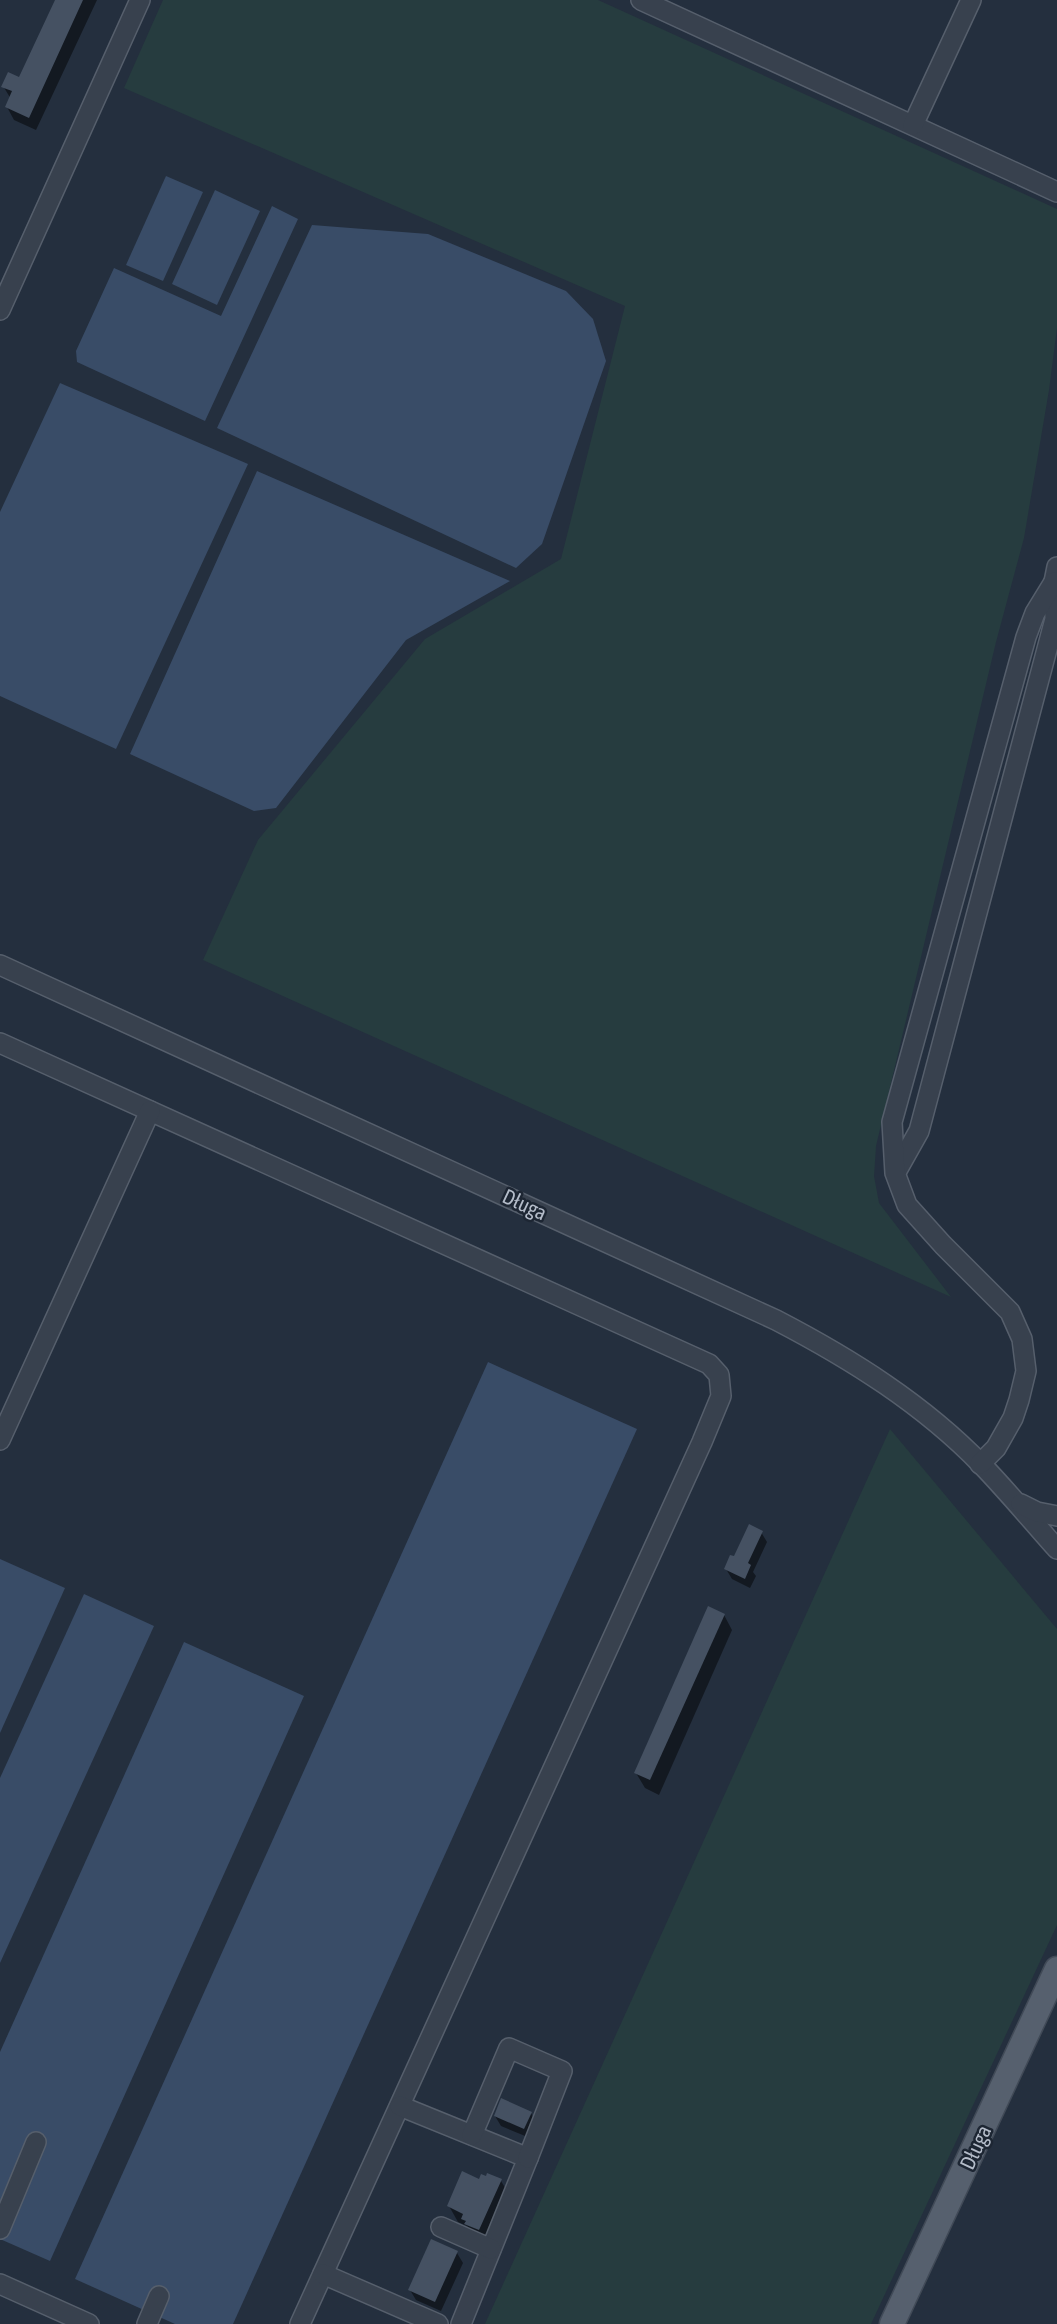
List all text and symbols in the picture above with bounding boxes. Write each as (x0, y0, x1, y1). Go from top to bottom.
street label: Długa (499, 1183, 551, 1225)
street label: Długa (954, 2121, 996, 2173)

